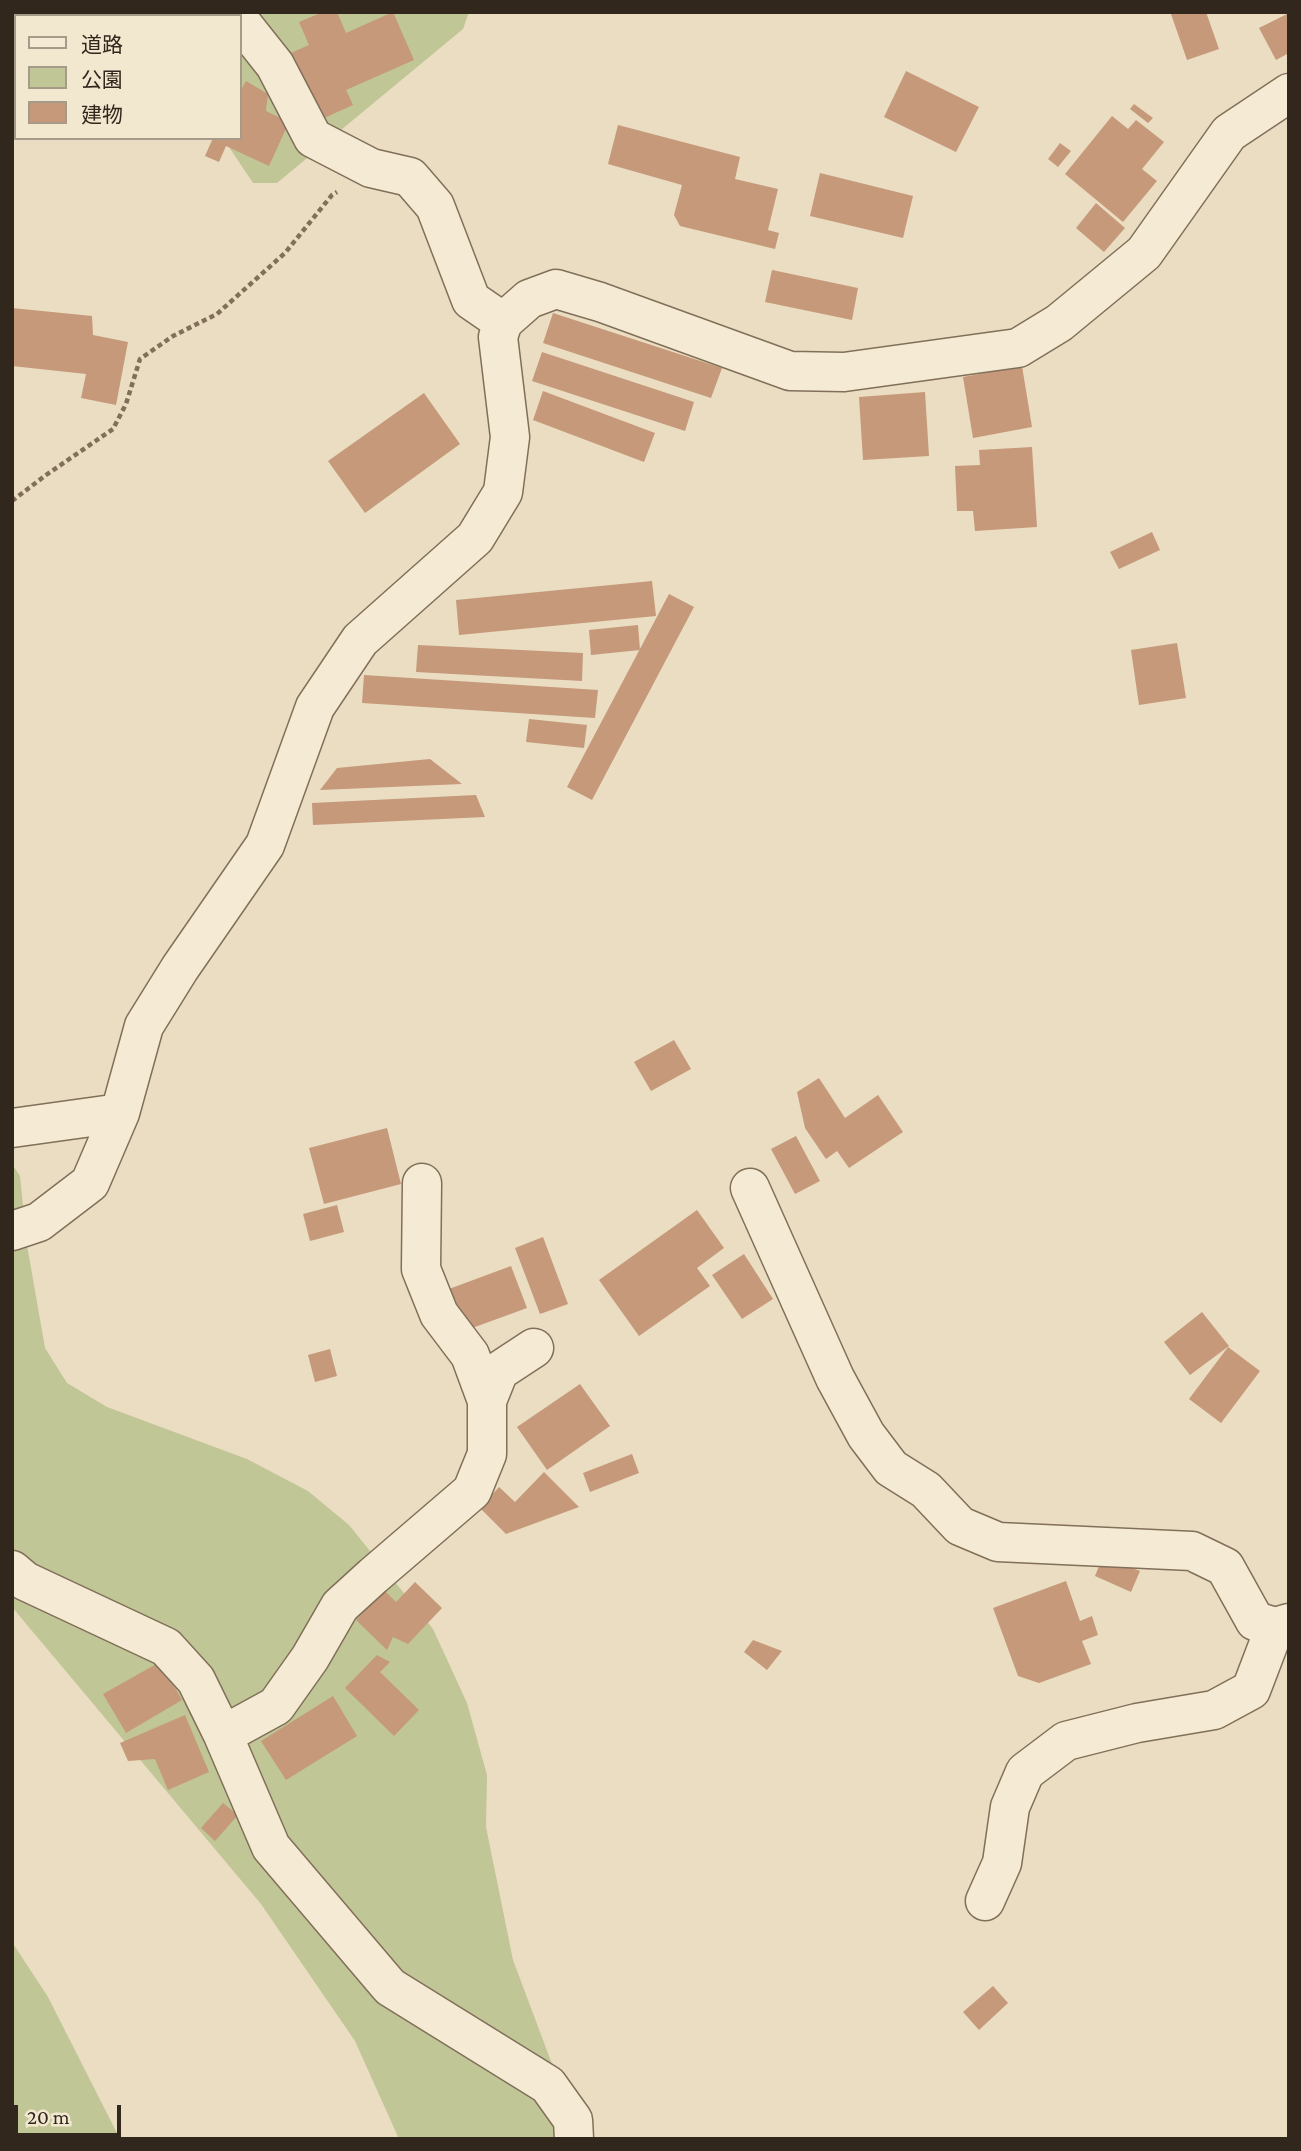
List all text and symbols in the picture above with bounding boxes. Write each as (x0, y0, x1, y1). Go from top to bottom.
legend (14, 14, 242, 140)
text: 道路 (81, 33, 123, 57)
text: 公園 (81, 68, 123, 92)
text: 建物 (81, 103, 123, 127)
scale bar (18, 2092, 124, 2136)
text: 20 m (27, 2105, 70, 2129)

